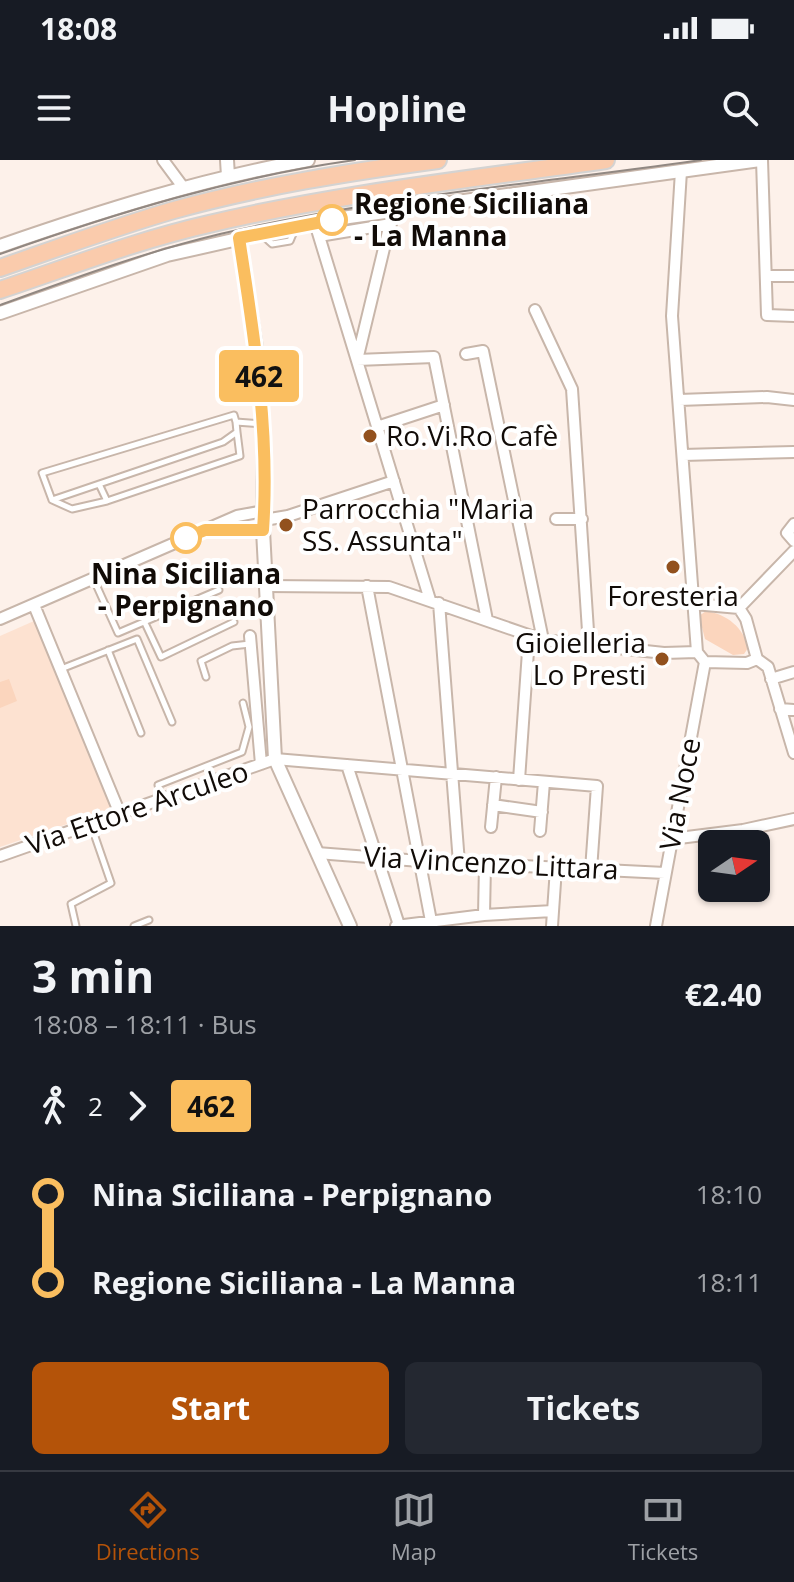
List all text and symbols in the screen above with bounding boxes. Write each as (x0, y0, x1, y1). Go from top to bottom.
text: 18:08 (40, 8, 117, 49)
text: Hopline (327, 84, 467, 133)
icon: menu (32, 86, 76, 130)
icon: search (718, 86, 762, 130)
place label: Regione Siciliana - La Manna (354, 184, 589, 254)
marker: Regione Siciliana - La Manna (317, 205, 347, 235)
line badge: 462 (213, 350, 305, 402)
text: 462 (235, 357, 283, 395)
place label: Ro.Vi.Ro Cafè (386, 416, 558, 454)
marker: Ro.Vi.Ro Cafè (361, 427, 379, 445)
place label: Parrocchia "Maria SS. Assunta" (302, 489, 534, 559)
marker: Parrocchia "Maria SS. Assunta" (277, 516, 295, 534)
marker: Nina Siciliana - Perpignano (171, 523, 201, 553)
place label: Nina Siciliana - Perpignano (91, 554, 281, 624)
marker: Foresteria (664, 558, 682, 576)
place label: Foresteria (607, 576, 739, 614)
place label: Gioielleria Lo Presti (515, 623, 646, 693)
marker: Gioielleria Lo Presti (653, 650, 671, 668)
street label: Via Noce (650, 734, 709, 853)
street label: Via Ettore Arculeo (20, 751, 253, 863)
north arrow (698, 830, 770, 902)
map controls (698, 830, 770, 902)
street label: Via Vincenzo Littara (363, 836, 620, 888)
text: 3 min (32, 946, 154, 1006)
text: €2.40 (685, 974, 762, 1015)
text: 18:08 – 18:11 · Bus (32, 1006, 257, 1042)
icon: walk (32, 1084, 76, 1128)
icon: forward (115, 1084, 159, 1128)
text: 462 (187, 1087, 235, 1125)
text: 2 (88, 1088, 103, 1124)
text: Nina Siciliana - Perpignano (92, 1174, 492, 1215)
text: 18:10 (696, 1176, 762, 1212)
text: Regione Siciliana - La Manna (92, 1262, 516, 1303)
text: 18:11 (696, 1264, 762, 1300)
button: Start (32, 1362, 389, 1454)
button: Tickets (405, 1362, 762, 1454)
tab: Directions (96, 1488, 200, 1566)
tab: Map (391, 1488, 437, 1566)
tab: Tickets (628, 1488, 698, 1566)

